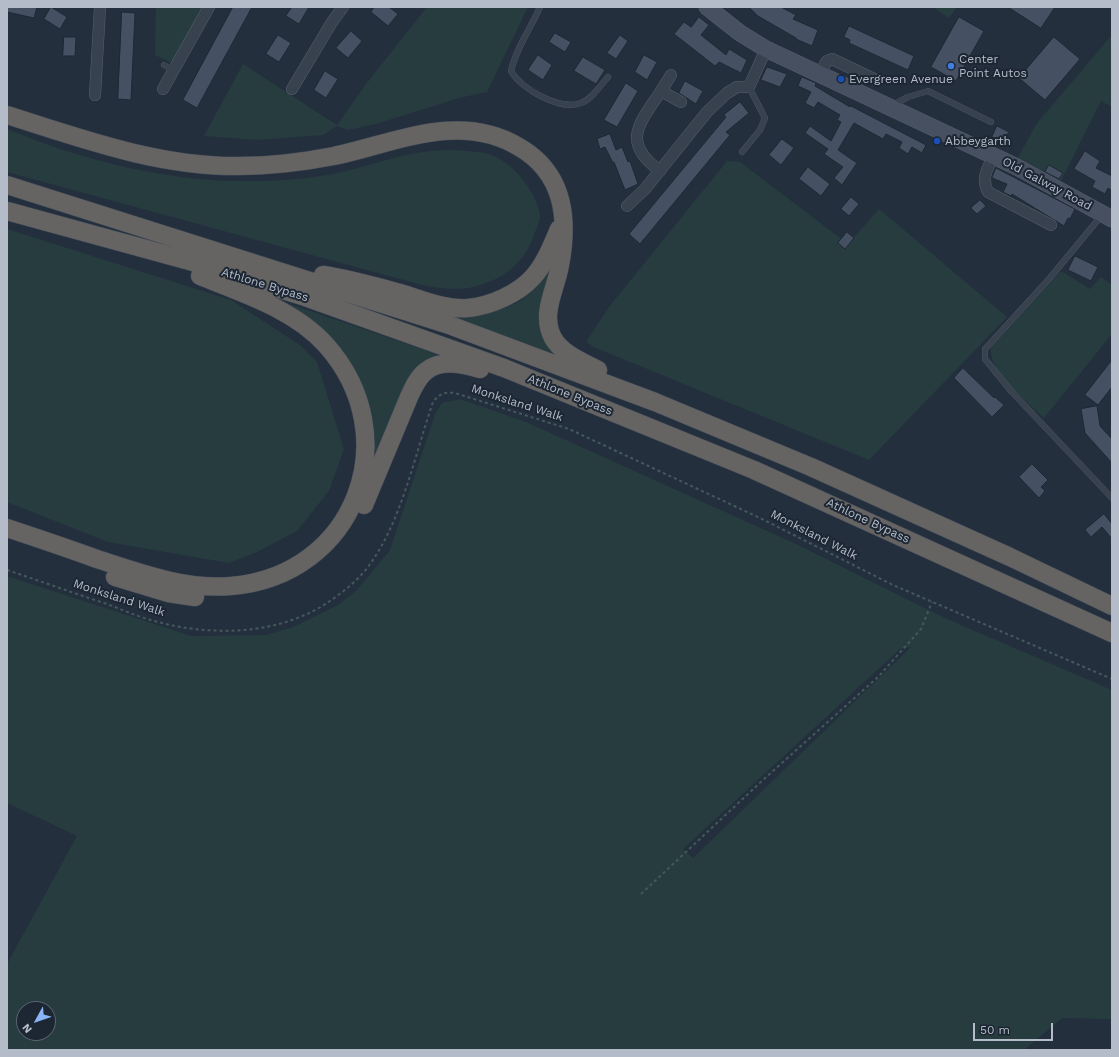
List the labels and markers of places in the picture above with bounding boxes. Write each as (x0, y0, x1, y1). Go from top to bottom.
place label: Center Point Autos (959, 52, 1027, 80)
marker: Center Point Autos (946, 61, 956, 71)
place label: Evergreen Avenue (849, 72, 953, 86)
marker: Evergreen Avenue (836, 74, 846, 84)
place label: Abbeygarth (945, 134, 1011, 148)
marker: Abbeygarth (932, 136, 942, 146)

